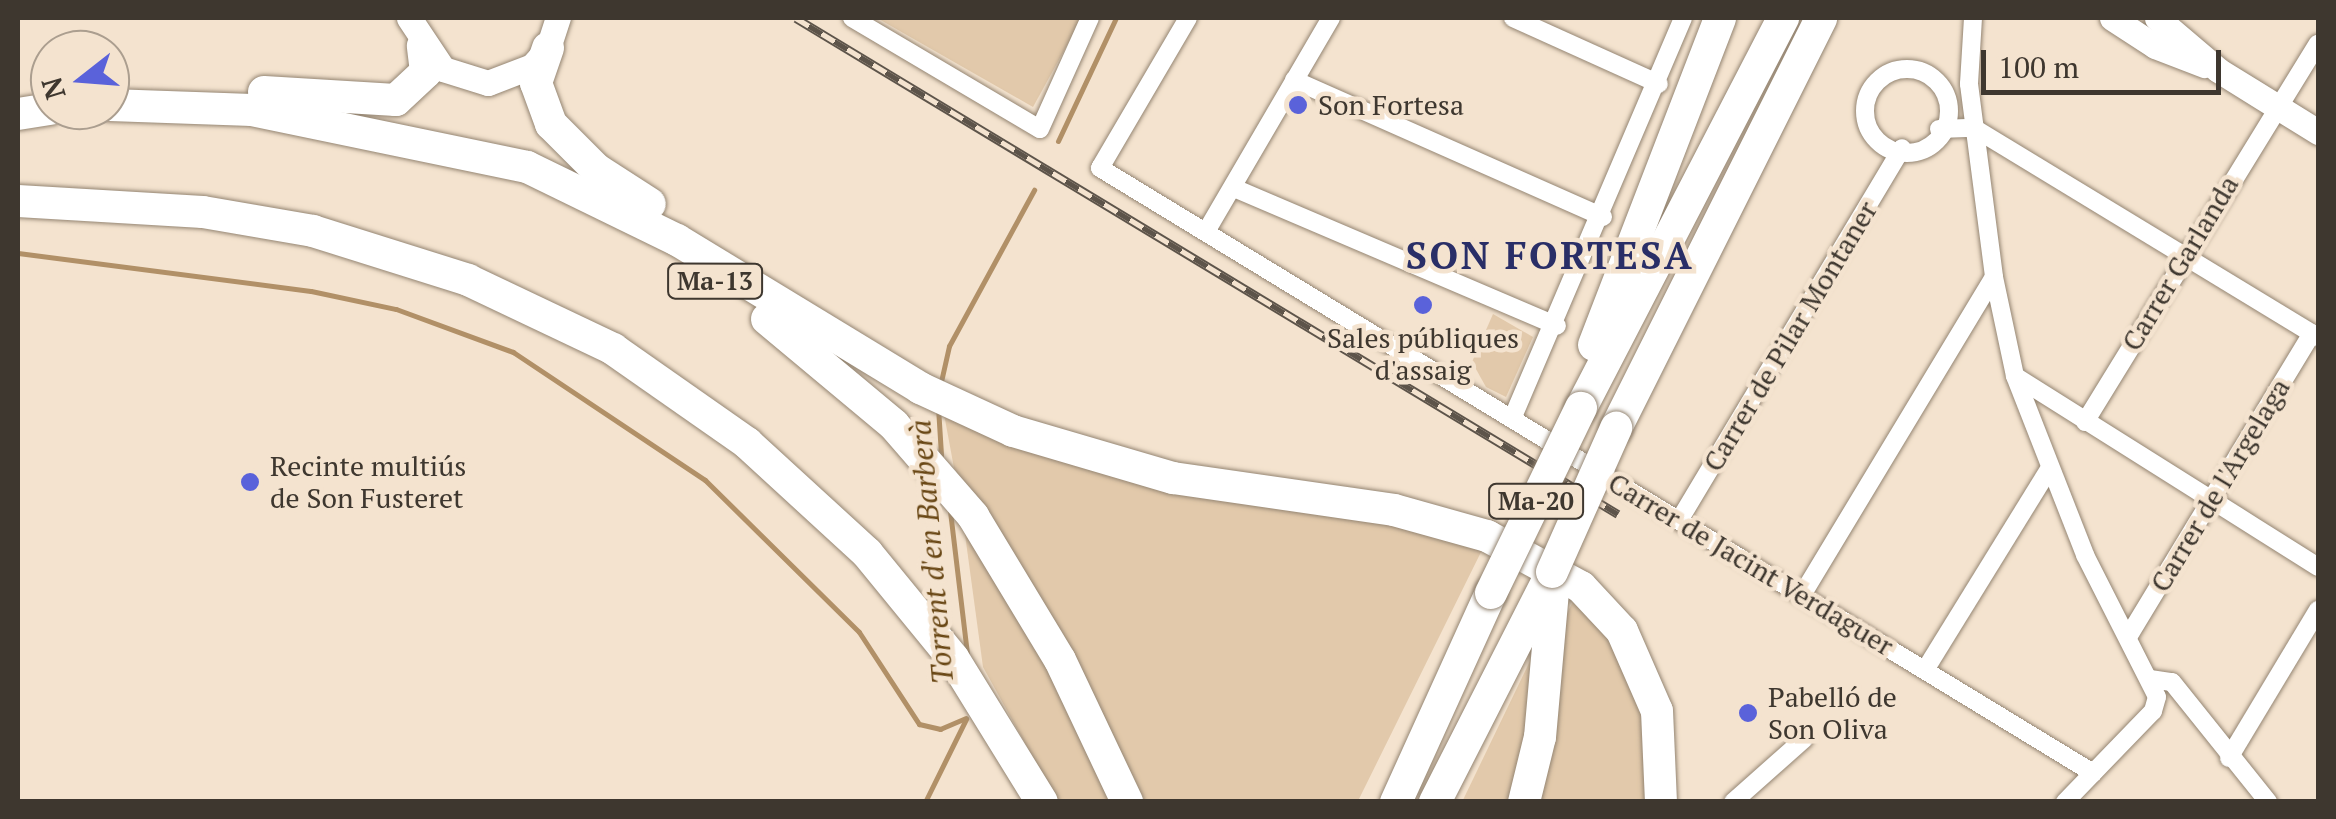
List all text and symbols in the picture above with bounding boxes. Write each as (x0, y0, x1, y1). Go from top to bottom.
north arrow (30, 30, 130, 130)
scale bar (1986, 30, 2226, 92)
text: 100 m (1998, 47, 2079, 87)
text: N (32, 73, 74, 104)
place label: Son Fortesa (1318, 88, 1464, 122)
marker: Son Fortesa (1287, 94, 1309, 116)
street label: Carrer Garlanda (2115, 169, 2245, 357)
street label: Carrer de Pilar Montaner (1696, 195, 1884, 477)
district label: SON FORTESA (1406, 233, 1694, 279)
road number: Ma-13 (665, 261, 765, 301)
marker: Sales públiques d'assaig (1412, 294, 1434, 316)
place label: Sales públiques d'assaig (1327, 321, 1519, 387)
street label: Carrer de l'Argelaga (2143, 372, 2297, 598)
water label: Torrent d'en Barberà (902, 418, 960, 686)
place label: Recinte multiús de Son Fusteret (270, 449, 466, 515)
street label: Carrer de Jacint Verdaguer (1602, 465, 1900, 663)
marker: Recinte multiús de Son Fusteret (239, 471, 261, 493)
road number: Ma-20 (1486, 481, 1586, 521)
place label: Pabelló de Son Oliva (1768, 680, 1897, 746)
marker: Pabelló de Son Oliva (1737, 702, 1759, 724)

